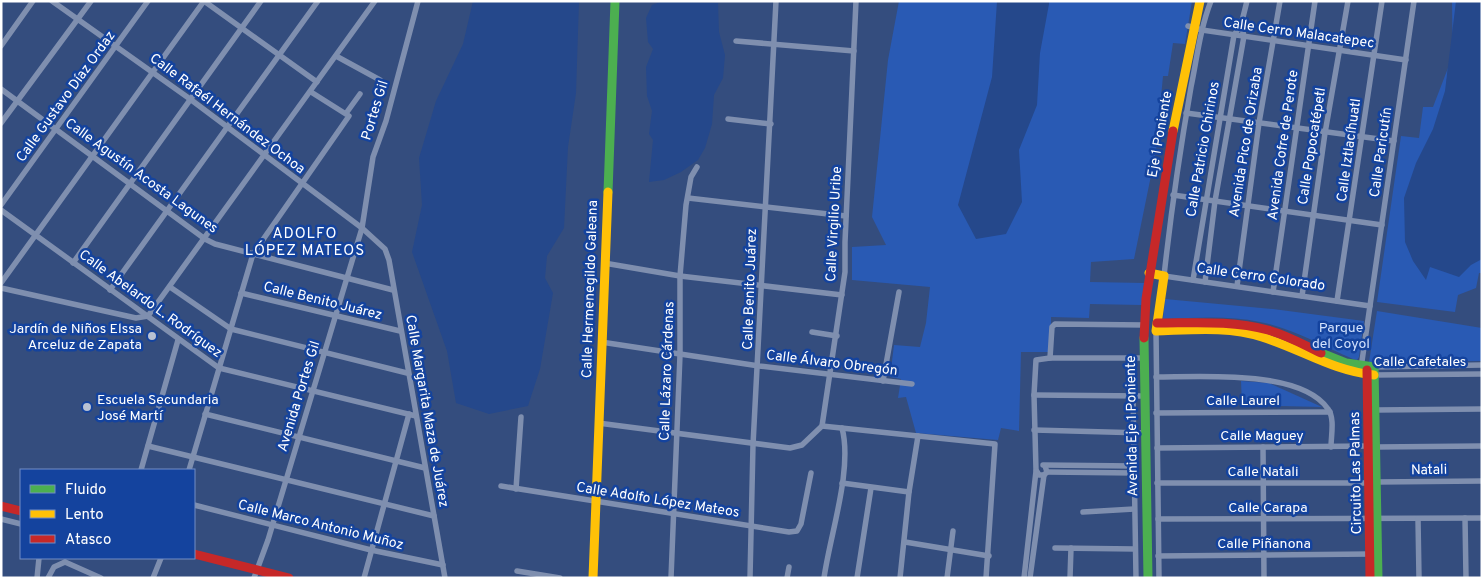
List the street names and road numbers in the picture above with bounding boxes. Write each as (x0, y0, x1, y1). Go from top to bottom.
street label: Calle Cerro Malacatepec (1222, 14, 1375, 52)
street label: Calle Gustavo Díaz Ordaz (13, 28, 119, 166)
street label: Calle Rafaél Hernández Ochoa (146, 50, 308, 178)
street label: Avenida Pico de Orizaba (1226, 66, 1267, 219)
street label: Avenida Cofre de Perote (1265, 69, 1302, 221)
street label: Portes Gil (358, 79, 393, 142)
street label: Calle Patricio Chirinos (1183, 80, 1224, 218)
street label: Calle Popocatépetl (1295, 87, 1330, 206)
street label: Eje 1 Poniente (1144, 90, 1176, 179)
street label: Calle Iztlacíhuatl (1334, 97, 1365, 203)
street label: Calle Paricutín (1367, 106, 1396, 198)
street label: Calle Agustín Acosta Lagunes (61, 115, 221, 237)
street label: Calle Virgilio Uribe (823, 166, 846, 282)
street label: Calle Hermenegildo Galeana (579, 200, 602, 378)
street label: Calle Benito Juárez (740, 228, 761, 350)
street label: Calle Abelardo L. Rodríguez (75, 247, 225, 362)
street label: Calle Cerro Colorado (1195, 260, 1326, 295)
street label: Calle Benito Juárez (262, 278, 384, 324)
street label: Calle Lázaro Cárdenas (657, 301, 678, 441)
street label: Calle Margarita Maza de Juárez (401, 314, 452, 509)
street label: Avenida Portes Gil (274, 339, 324, 454)
street label: Calle Álvaro Obregón (765, 346, 899, 380)
street label: Calle Cafetales (1374, 354, 1466, 371)
street label: Avenida Eje 1 Poniente (1123, 355, 1142, 497)
street label: Calle Laurel (1206, 393, 1280, 410)
street label: Circuito Las Palmas (1347, 411, 1366, 534)
street label: Calle Maguey (1220, 428, 1304, 445)
street label: Natali (1411, 462, 1447, 479)
street label: Calle Natali (1228, 464, 1298, 481)
street label: Calle Adolfo López Mateos (575, 479, 741, 522)
street label: Calle Marco Antonio Muñoz (236, 497, 405, 554)
street label: Calle Carapa (1228, 500, 1308, 517)
street label: Calle Piñanona (1217, 536, 1311, 553)

